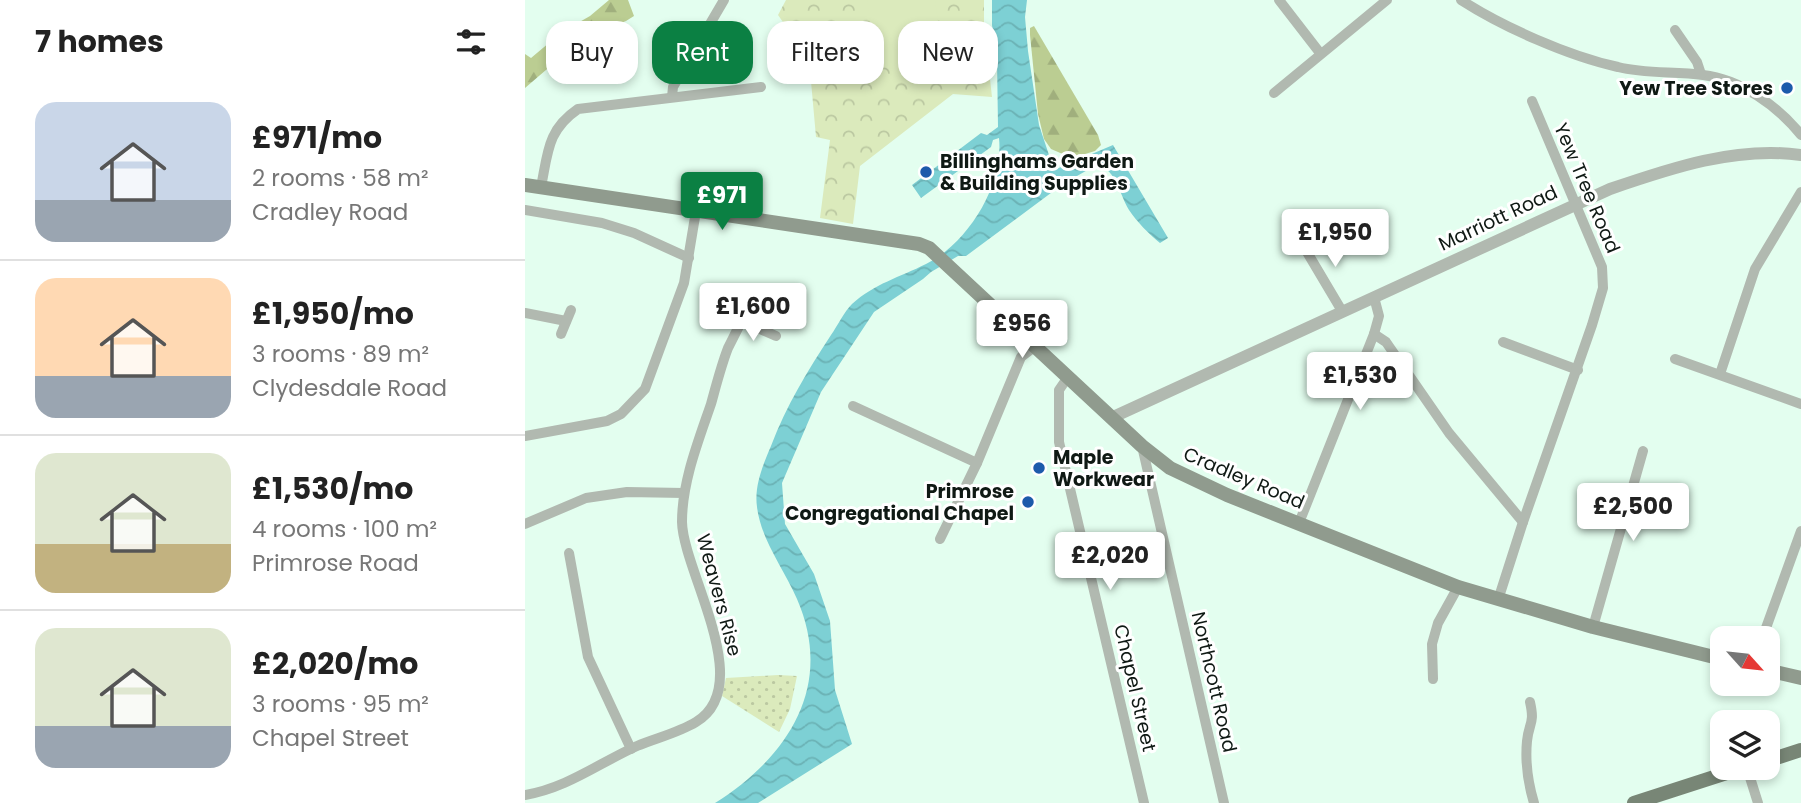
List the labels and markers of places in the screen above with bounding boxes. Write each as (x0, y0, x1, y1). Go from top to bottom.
place label: Yew Tree Stores (1619, 75, 1773, 102)
marker: Yew Tree Stores (1779, 80, 1795, 96)
place label: Billinghams Garden & Building Supplies (940, 148, 1134, 197)
marker: Billinghams Garden & Building Supplies (918, 164, 934, 180)
pin: £971 (681, 173, 763, 232)
pin: £1,950 (1278, 210, 1392, 269)
pin: £1,600 (696, 284, 810, 343)
pin: £956 (981, 300, 1063, 360)
pin: £1,530 (1303, 352, 1417, 412)
place label: Maple Workwear (1053, 444, 1154, 493)
marker: Maple Workwear (1031, 460, 1047, 476)
place label: Primrose Congregational Chapel (785, 478, 1014, 527)
pin: £2,500 (1576, 484, 1690, 543)
marker: Primrose Congregational Chapel (1020, 494, 1036, 510)
pin: £2,020 (1053, 532, 1167, 592)

